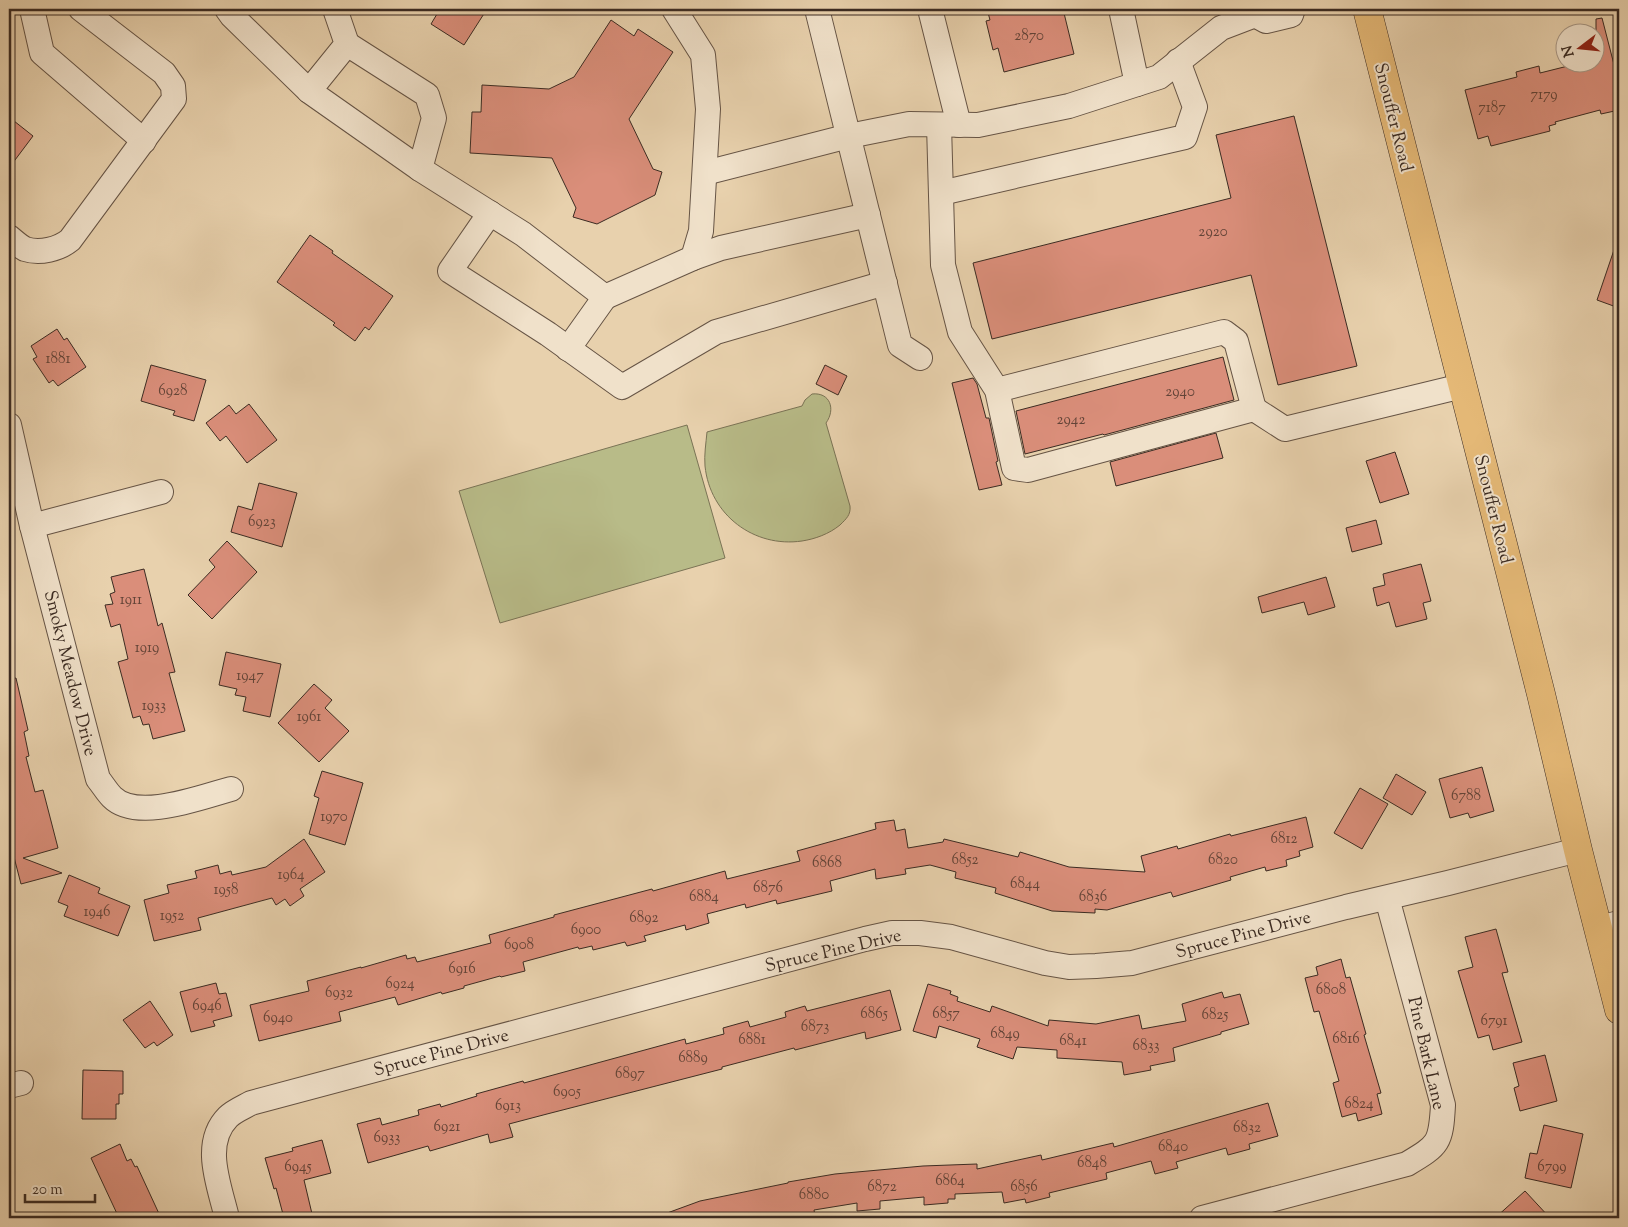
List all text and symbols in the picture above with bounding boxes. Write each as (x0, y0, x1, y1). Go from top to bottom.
north arrow (1556, 22, 1606, 72)
house number: 2870 (1014, 26, 1044, 47)
text: N (1558, 43, 1581, 59)
street label: Snouffer Road (1366, 60, 1418, 175)
house number: 7179 (1530, 85, 1558, 106)
house number: 7187 (1478, 98, 1506, 119)
house number: 2920 (1198, 222, 1228, 243)
house number: 1881 (45, 349, 71, 370)
house number: 6928 (158, 381, 188, 402)
house number: 2940 (1165, 382, 1195, 403)
house number: 2942 (1057, 410, 1085, 431)
street label: Snouffer Road (1466, 452, 1518, 567)
house number: 6923 (248, 512, 276, 533)
street label: Smoky Meadow Drive (36, 588, 102, 759)
house number: 1911 (120, 590, 142, 611)
house number: 1919 (135, 638, 159, 659)
house number: 1947 (236, 666, 264, 687)
house number: 1933 (142, 696, 166, 717)
house number: 1961 (297, 707, 321, 728)
house number: 6788 (1451, 786, 1481, 807)
house number: 1970 (320, 807, 348, 828)
house number: 6812 (1270, 829, 1298, 850)
house number: 6852 (951, 850, 979, 871)
house number: 6820 (1208, 850, 1238, 871)
house number: 6868 (812, 853, 842, 874)
house number: 1964 (278, 865, 305, 886)
house number: 6844 (1010, 874, 1040, 895)
house number: 6876 (753, 878, 783, 899)
house number: 1958 (213, 880, 239, 901)
house number: 6884 (689, 887, 719, 908)
house number: 6836 (1079, 887, 1107, 908)
house number: 1946 (83, 902, 111, 923)
street label: Spruce Pine Drive (1173, 905, 1314, 967)
house number: 1952 (160, 906, 184, 927)
house number: 6892 (629, 908, 659, 929)
house number: 6900 (571, 920, 601, 941)
street label: Spruce Pine Drive (763, 924, 904, 980)
house number: 6908 (504, 935, 534, 956)
house number: 6916 (448, 959, 476, 980)
house number: 6924 (385, 974, 415, 995)
house number: 6808 (1316, 980, 1346, 1001)
house number: 6932 (325, 983, 353, 1004)
street label: Pine Bark Lane (1399, 994, 1451, 1113)
house number: 6946 (192, 996, 222, 1017)
house number: 6865 (860, 1004, 888, 1025)
house number: 6857 (932, 1004, 960, 1025)
house number: 6825 (1202, 1005, 1228, 1026)
house number: 6940 (263, 1008, 293, 1029)
house number: 6791 (1480, 1011, 1508, 1032)
house number: 6873 (801, 1017, 829, 1038)
street label: Spruce Pine Drive (371, 1023, 512, 1085)
house number: 6849 (990, 1024, 1020, 1045)
house number: 6816 (1332, 1029, 1360, 1050)
house number: 6881 (738, 1030, 766, 1051)
house number: 6841 (1059, 1031, 1087, 1052)
house number: 6833 (1132, 1036, 1160, 1057)
house number: 6889 (678, 1048, 708, 1069)
house number: 6897 (615, 1064, 645, 1085)
house number: 6905 (553, 1082, 581, 1103)
house number: 6824 (1344, 1094, 1374, 1115)
house number: 6913 (495, 1096, 521, 1117)
house number: 6921 (434, 1117, 460, 1138)
house number: 6832 (1233, 1118, 1261, 1139)
house number: 6933 (374, 1128, 400, 1149)
house number: 6840 (1158, 1137, 1188, 1158)
house number: 6848 (1077, 1153, 1107, 1174)
house number: 6945 (284, 1157, 312, 1178)
house number: 6799 (1537, 1157, 1567, 1178)
house number: 6864 (935, 1171, 965, 1192)
scale bar (25, 1172, 95, 1204)
house number: 6872 (867, 1177, 897, 1198)
house number: 6856 (1010, 1177, 1038, 1198)
text: 20 m (32, 1180, 63, 1201)
house number: 6880 (799, 1185, 829, 1206)

